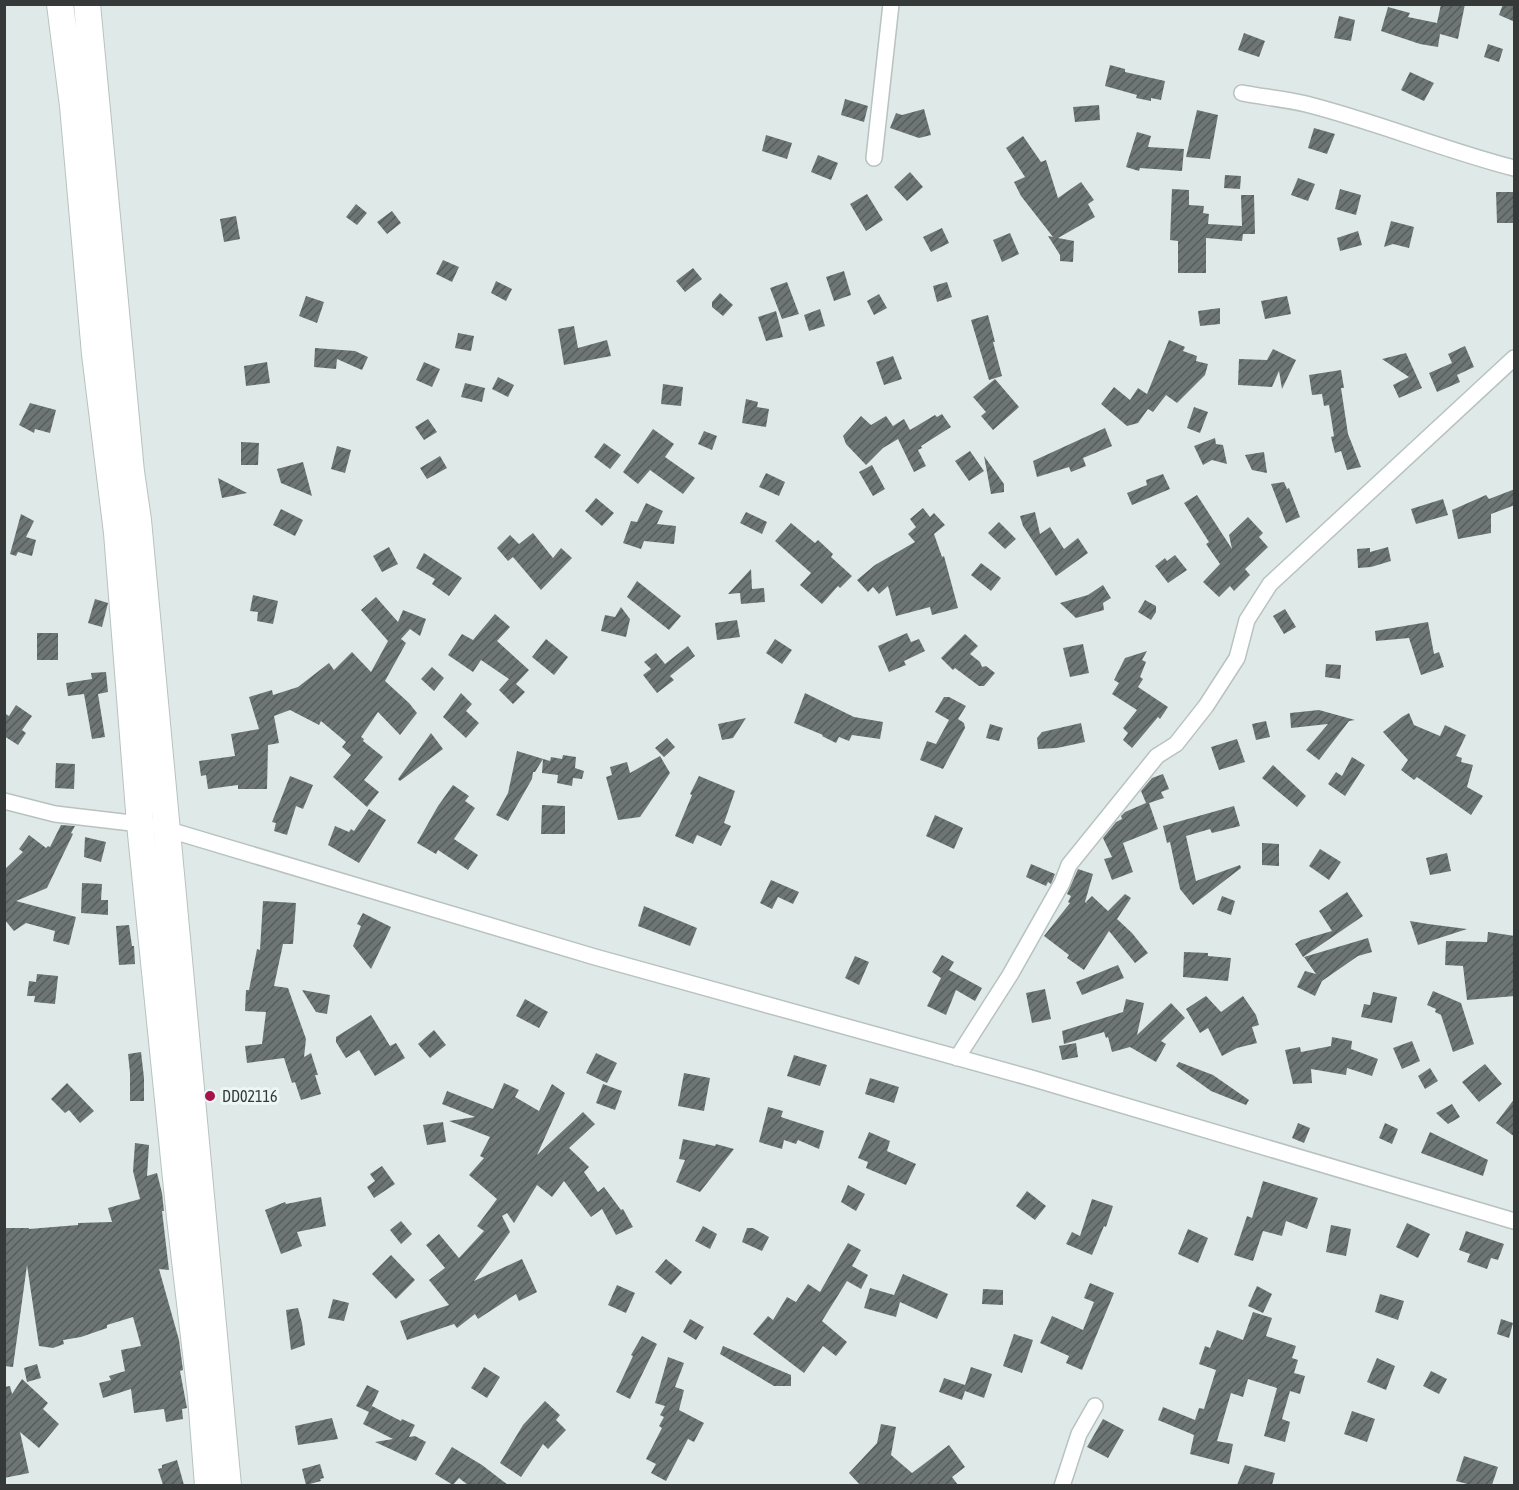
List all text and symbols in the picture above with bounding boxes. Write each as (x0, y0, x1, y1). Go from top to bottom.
place label: DD02116 (222, 1087, 278, 1105)
marker: DD02116 (203, 1089, 217, 1103)

